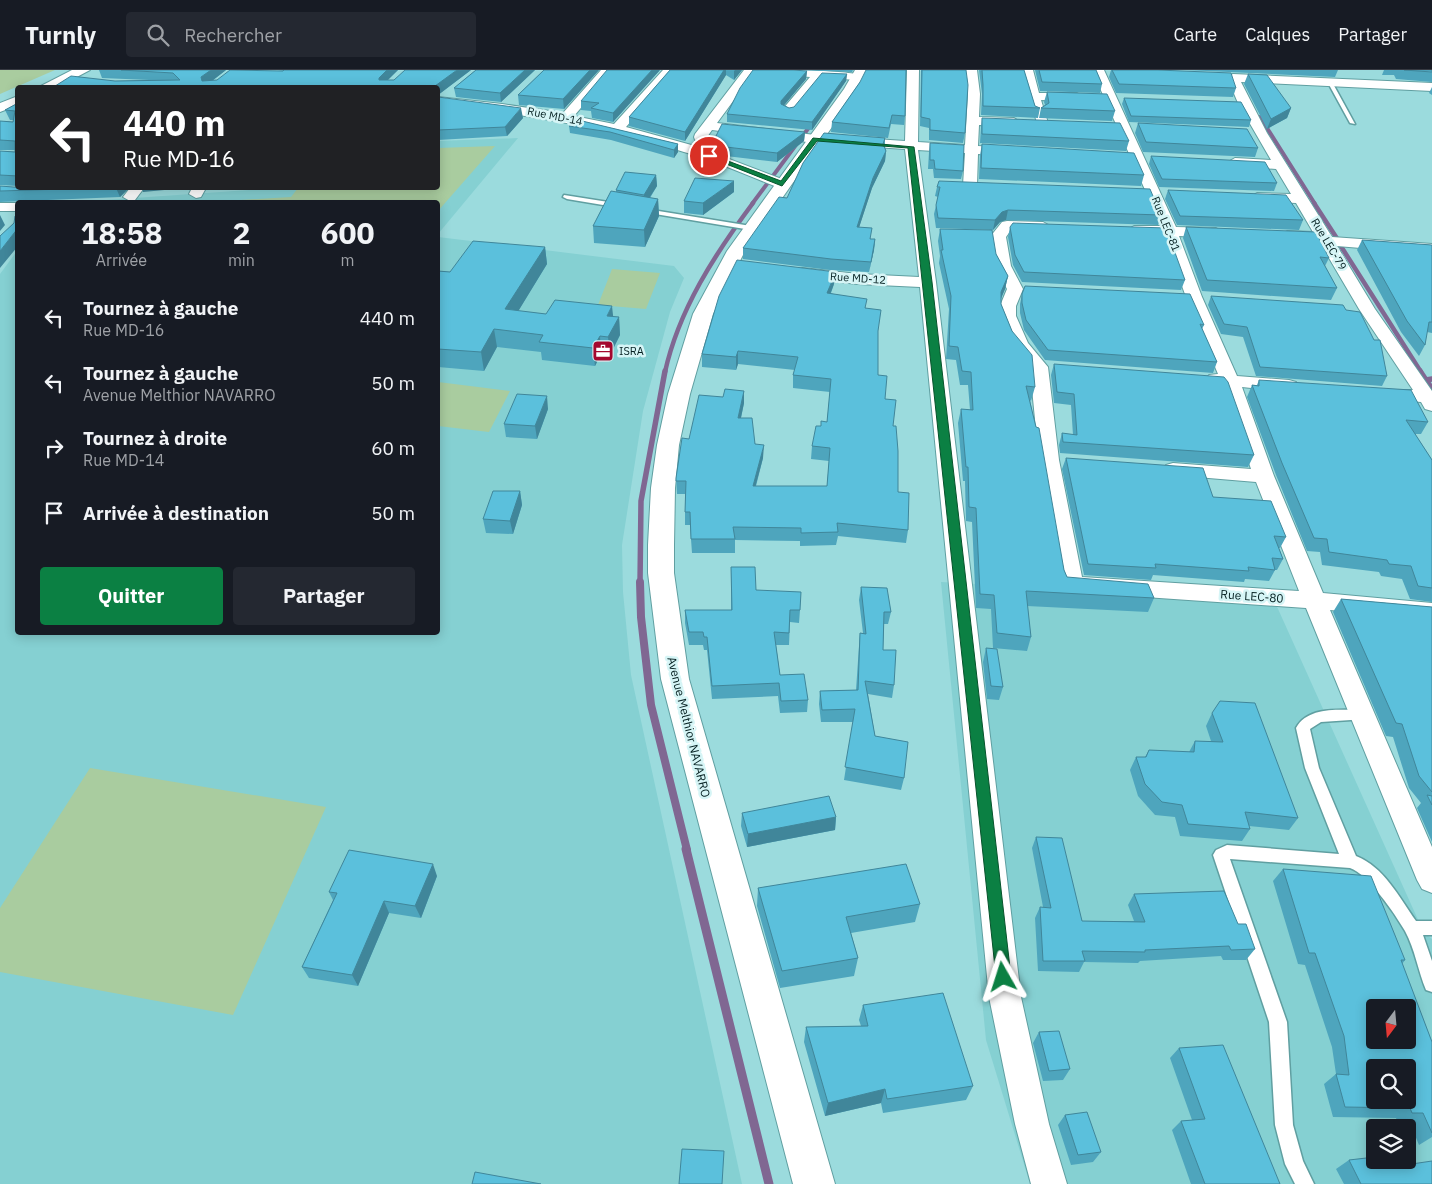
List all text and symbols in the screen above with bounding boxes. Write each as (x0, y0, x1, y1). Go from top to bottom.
search box (126, 12, 476, 57)
text: Turnly (25, 19, 96, 51)
icon: search (144, 21, 172, 49)
text: Rechercher (184, 23, 282, 47)
text: Carte (1174, 23, 1217, 46)
text: Calques (1245, 23, 1310, 46)
text: Partager (1338, 23, 1407, 46)
text: 440 m (123, 100, 226, 146)
street label: Rue MD-14 (526, 104, 584, 128)
icon: left (40, 105, 105, 170)
pin (688, 135, 730, 177)
icon: arrive (695, 142, 723, 170)
text: Rue MD-16 (123, 144, 235, 173)
street label: Rue LEC-81 (1149, 194, 1184, 254)
text: 18:58 (81, 213, 162, 252)
text: 2 (232, 213, 250, 252)
text: 600 (320, 213, 374, 252)
street label: Rue LEC-79 (1308, 216, 1350, 272)
text: Arrivée (96, 250, 147, 270)
text: min (228, 250, 255, 270)
text: m (340, 250, 354, 270)
street label: Rue MD-12 (830, 269, 886, 287)
text: Tournez à gauche (83, 296, 239, 320)
icon: left (40, 304, 68, 332)
text: 440 m (360, 306, 415, 330)
text: Rue MD-16 (83, 320, 164, 340)
office icon: ISRA (591, 339, 615, 363)
place label: ISRA (619, 344, 644, 358)
text: Tournez à gauche (83, 361, 239, 385)
icon: left (40, 369, 68, 397)
text: 50 m (371, 371, 415, 395)
text: Avenue Melthior NAVARRO (83, 385, 275, 405)
text: Tournez à droite (83, 426, 227, 450)
icon: right (40, 434, 68, 462)
text: 60 m (371, 436, 415, 460)
text: Rue MD-14 (83, 450, 164, 470)
icon: arrive (40, 499, 68, 527)
text: Arrivée à destination (83, 501, 269, 525)
text: 50 m (371, 501, 415, 525)
button: Quitter (40, 567, 223, 625)
button: Partager (233, 567, 415, 625)
street label: Rue LEC-80 (1220, 586, 1284, 606)
street label: Avenue Melthior NAVARRO (664, 655, 714, 799)
position arrow (976, 950, 1028, 1002)
north arrow (1366, 999, 1416, 1049)
map controls (1366, 999, 1416, 1169)
button: search (1366, 1059, 1416, 1109)
button: layers (1366, 1119, 1416, 1169)

